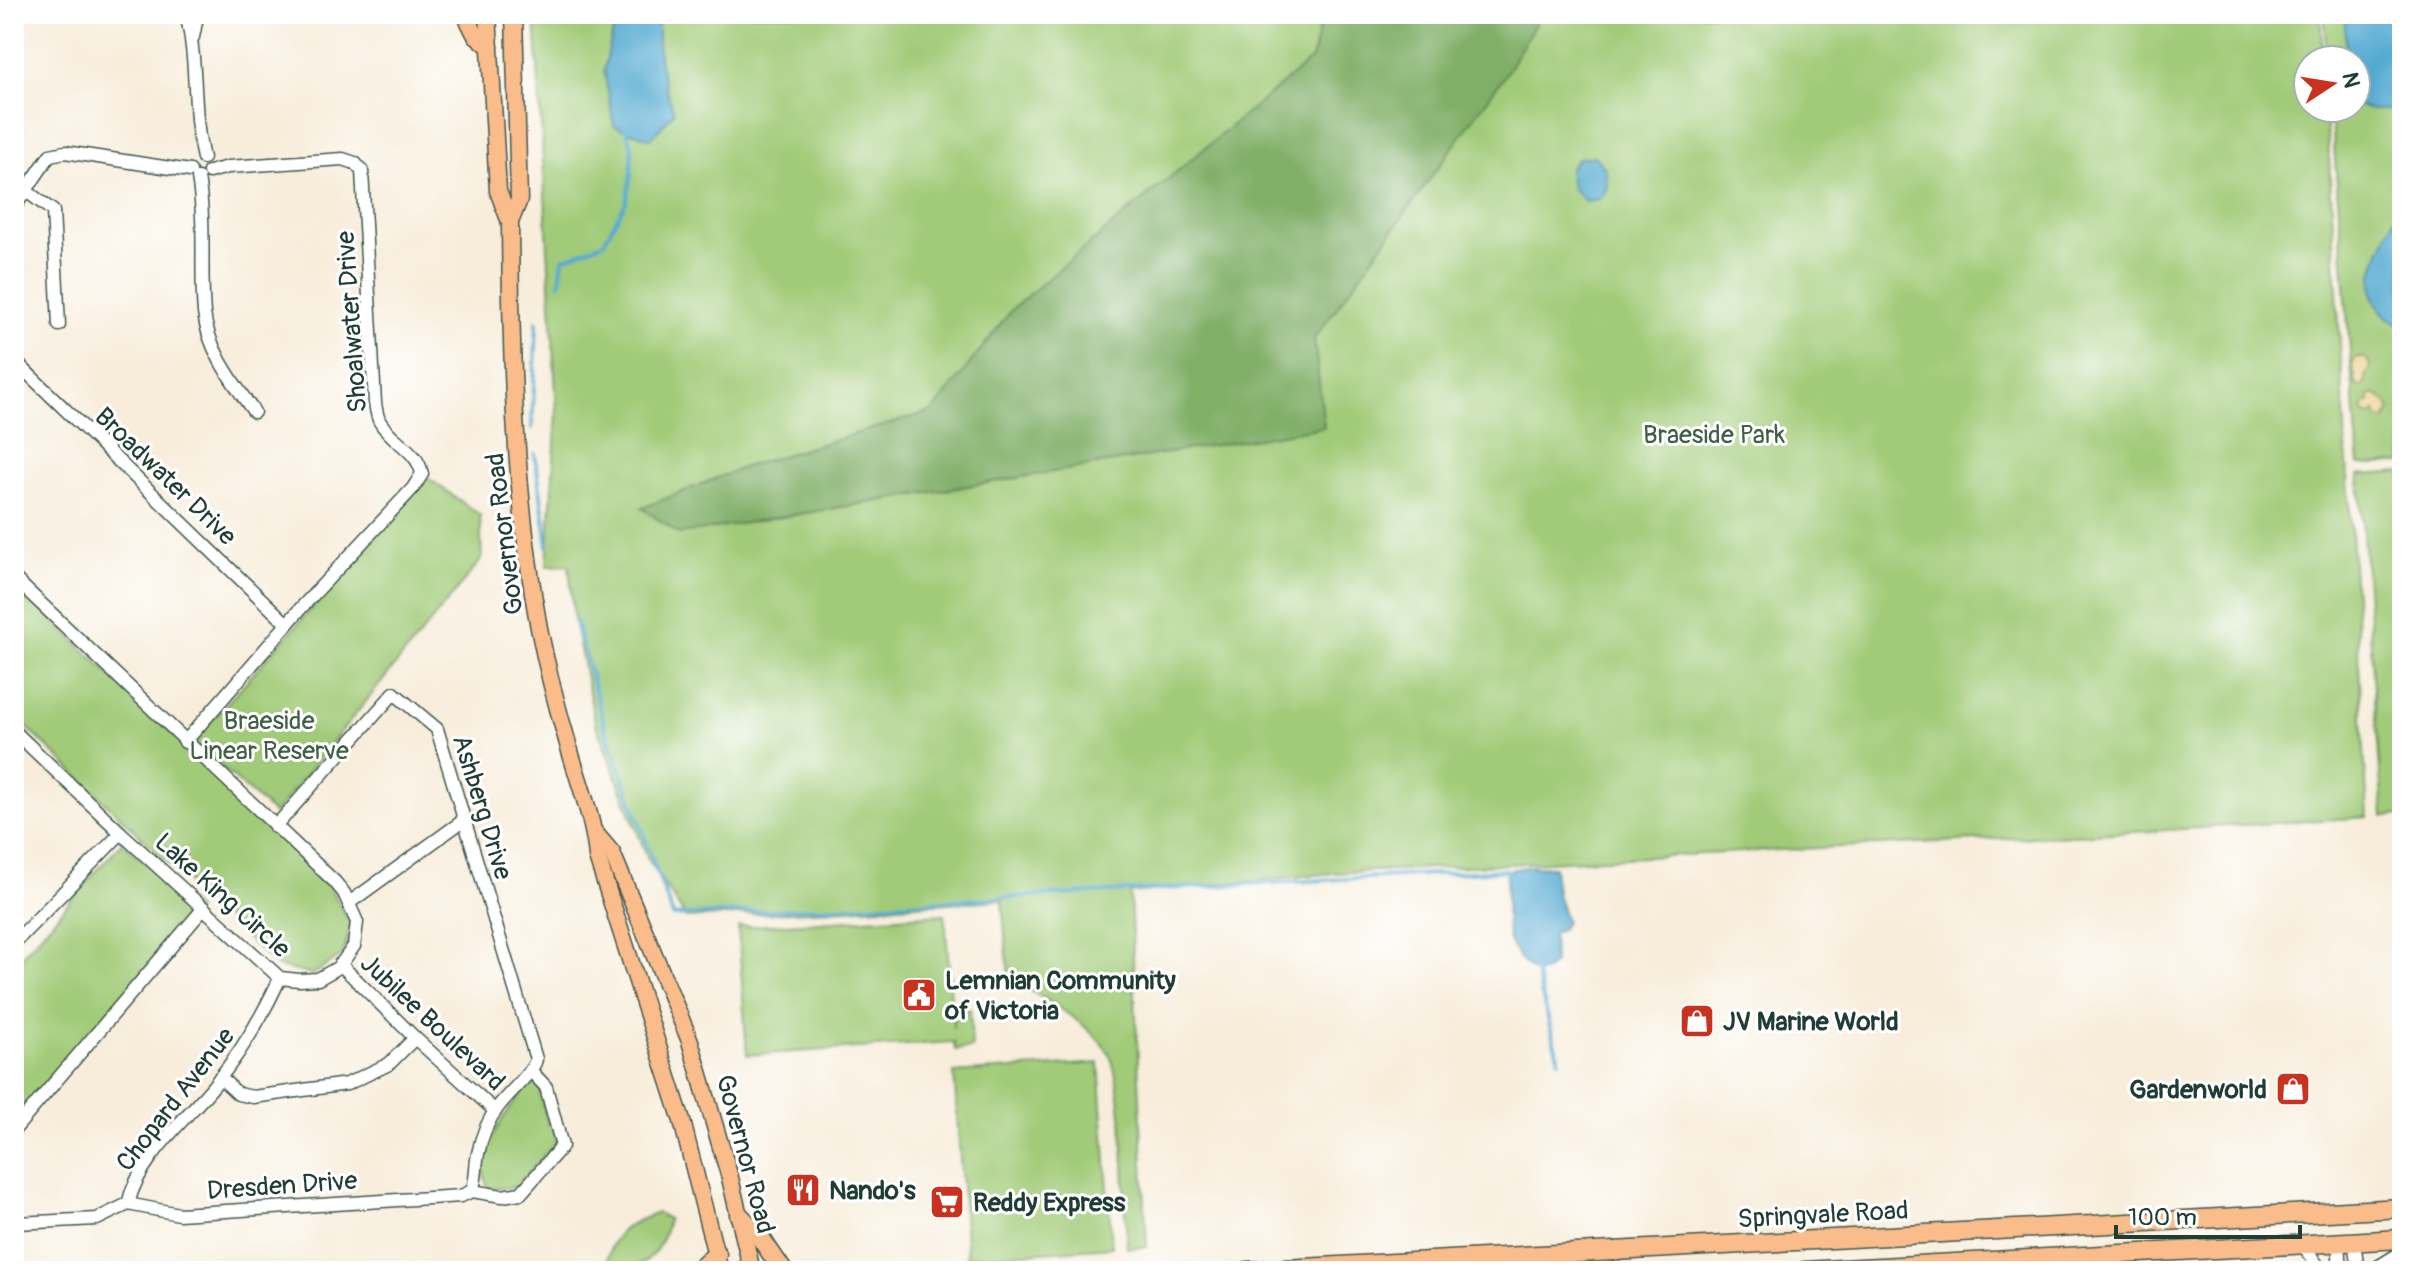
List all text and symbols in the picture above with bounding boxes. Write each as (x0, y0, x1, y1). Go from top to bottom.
north arrow (2292, 44, 2372, 124)
text: N (2335, 70, 2366, 90)
street label: Shoalwater Drive (330, 230, 374, 414)
street label: Broadwater Drive (88, 401, 243, 553)
park label: Braeside Park (1643, 419, 1785, 451)
street label: Governor Road (479, 451, 531, 617)
park label: Braeside Linear Reserve (189, 705, 349, 767)
street label: Ashberg Drive (445, 731, 519, 884)
street label: Lake King Circle (148, 826, 297, 965)
street label: Jubilee Boulevard (353, 947, 511, 1098)
place label: Lemnian Community of Victoria (944, 965, 1177, 1027)
public building icon: Lemnian Community of Victoria (900, 976, 938, 1014)
shop icon: JV Marine World (1678, 1002, 1716, 1040)
place label: JV Marine World (1723, 1006, 1899, 1038)
street label: Chopard Avenue (110, 1021, 242, 1178)
shop icon: Gardenworld (2274, 1070, 2312, 1108)
street label: Governor Road (708, 1071, 782, 1237)
place label: Gardenworld (2129, 1074, 2267, 1106)
street label: Dresden Drive (206, 1165, 359, 1207)
restaurant icon: Nando's (784, 1171, 822, 1209)
place label: Nando's (829, 1175, 916, 1207)
supermarket icon: Reddy Express (928, 1183, 966, 1221)
place label: Reddy Express (973, 1187, 1126, 1219)
scale bar (2116, 1189, 2300, 1239)
street label: Springvale Road (1737, 1195, 1909, 1235)
text: 100 m (2128, 1203, 2197, 1232)

